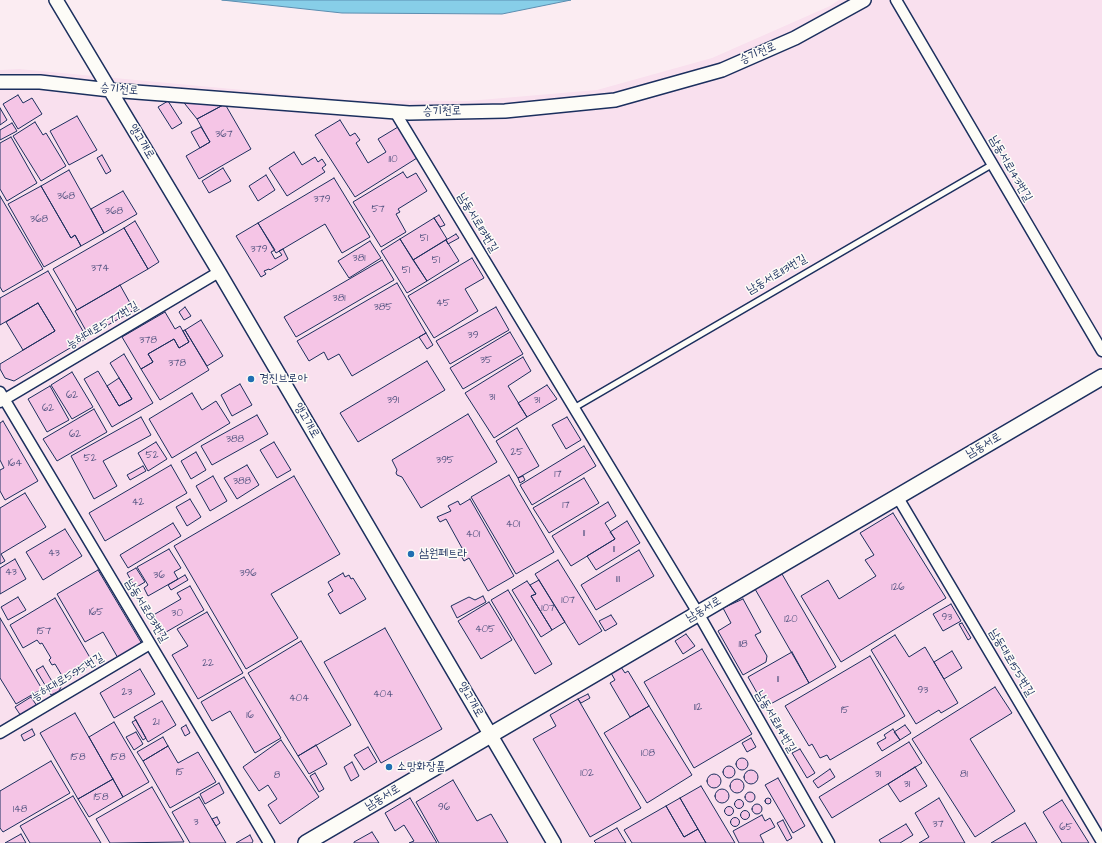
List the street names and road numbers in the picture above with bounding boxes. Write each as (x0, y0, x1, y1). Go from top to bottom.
street label: 승기천로 (737, 40, 779, 68)
street label: 승기천로 (99, 81, 139, 99)
street label: 승기천로 (423, 104, 461, 120)
street label: 앵고개로 (125, 122, 157, 162)
street label: 남동서로143번길 (985, 133, 1035, 205)
street label: 남동서로113번길 (454, 191, 500, 255)
street label: 남동서로113번길 (744, 252, 810, 298)
street label: 능허대로577번길 (64, 299, 142, 353)
street label: 앵고개로 (290, 401, 322, 441)
street label: 남동서로 (964, 430, 1004, 462)
street label: 남동서로83번길 (121, 577, 171, 645)
street label: 남동서로 (684, 594, 724, 626)
street label: 남동대로155번길 (985, 627, 1037, 699)
street label: 능허대로595번길 (29, 651, 107, 705)
street label: 앵고개로 (454, 680, 486, 720)
street label: 남동서로114번길 (751, 688, 799, 756)
street label: 남동서로 (363, 782, 403, 814)

